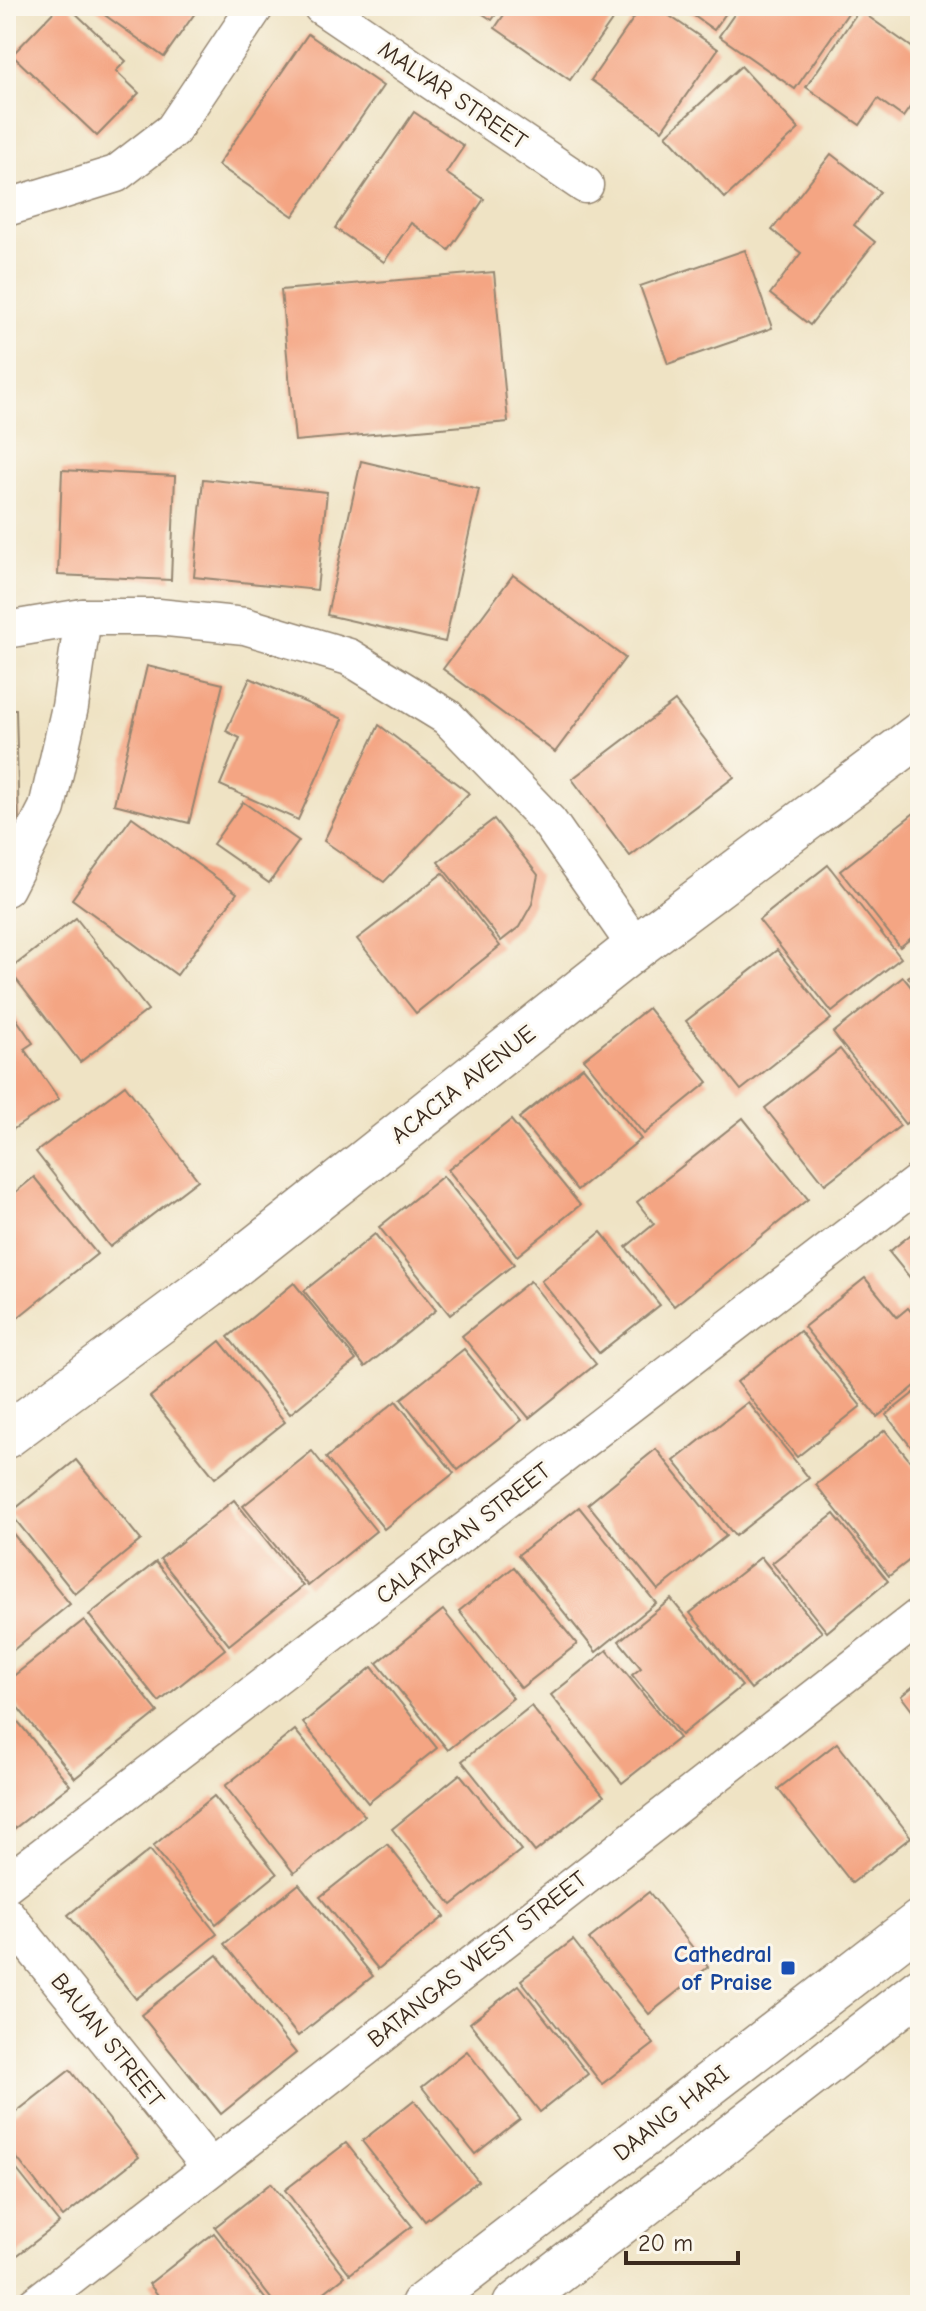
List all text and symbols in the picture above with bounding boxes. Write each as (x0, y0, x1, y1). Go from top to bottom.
street label: MALVAR STREET (373, 35, 533, 155)
street label: ACACIA AVENUE (385, 1019, 541, 1149)
street label: CALATAGAN STREET (370, 1456, 556, 1610)
street label: BATANGAS WEST STREET (362, 1864, 592, 2053)
place label: Cathedral of Praise (674, 1940, 772, 1996)
marker: Cathedral of Praise (779, 1959, 797, 1977)
street label: BAUAN STREET (45, 1967, 171, 2113)
street label: DAANG HARI (608, 2059, 734, 2167)
scale bar (626, 2215, 738, 2265)
text: 20 m (638, 2229, 693, 2257)

